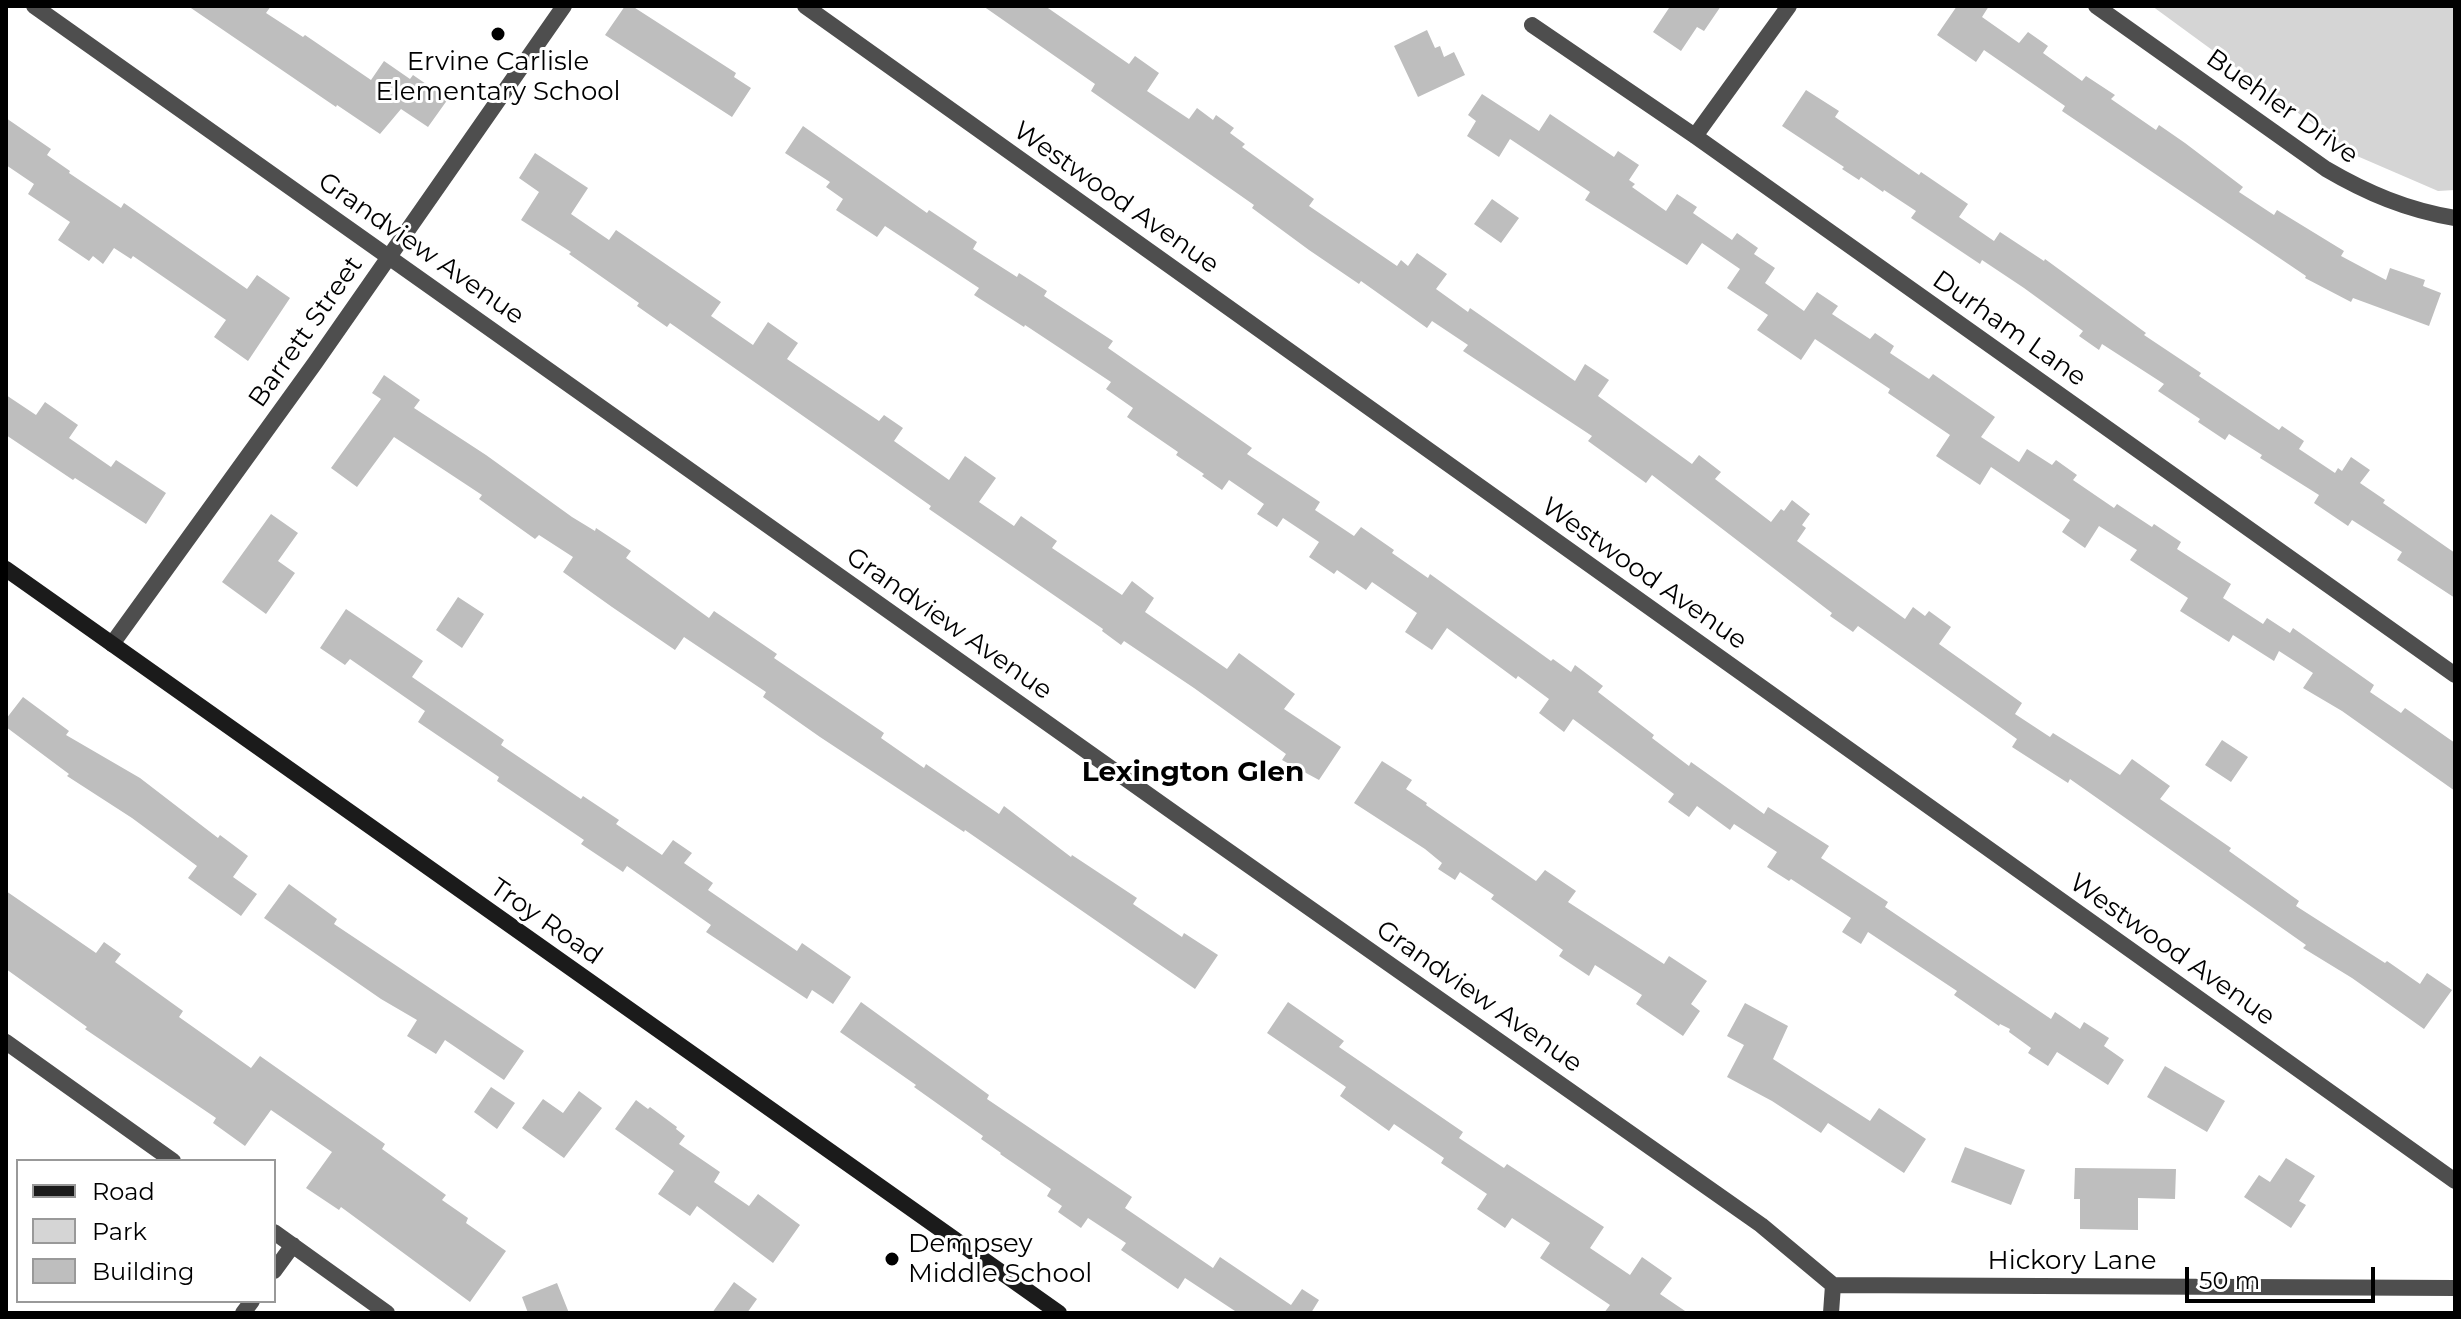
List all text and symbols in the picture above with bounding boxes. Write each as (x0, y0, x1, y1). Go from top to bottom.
marker: Ervine Carlisle Elementary School (489, 25, 507, 43)
street label: Buehler Drive (2200, 43, 2364, 171)
place label: Ervine Carlisle Elementary School (375, 46, 621, 108)
street label: Westwood Avenue (1007, 115, 1225, 281)
street label: Grandview Avenue (312, 166, 530, 332)
street label: Barrett Street (242, 251, 370, 413)
street label: Durham Lane (1926, 264, 2092, 394)
street label: Westwood Avenue (1535, 491, 1753, 657)
street label: Grandview Avenue (840, 541, 1058, 707)
district label: Lexington Glen (1082, 756, 1304, 790)
street label: Westwood Avenue (2063, 867, 2281, 1033)
street label: Troy Road (484, 872, 608, 972)
street label: Grandview Avenue (1370, 914, 1588, 1080)
legend (16, 1159, 276, 1303)
text: Road (92, 1177, 155, 1206)
text: Park (92, 1217, 147, 1246)
place label: Dempsey Middle School (908, 1228, 1092, 1290)
street label: Hickory Lane (1988, 1245, 2156, 1277)
marker: Dempsey Middle School (883, 1250, 901, 1268)
scale bar (2189, 1251, 2379, 1301)
text: Building (92, 1257, 195, 1286)
text: 50 m (2199, 1266, 2260, 1295)

